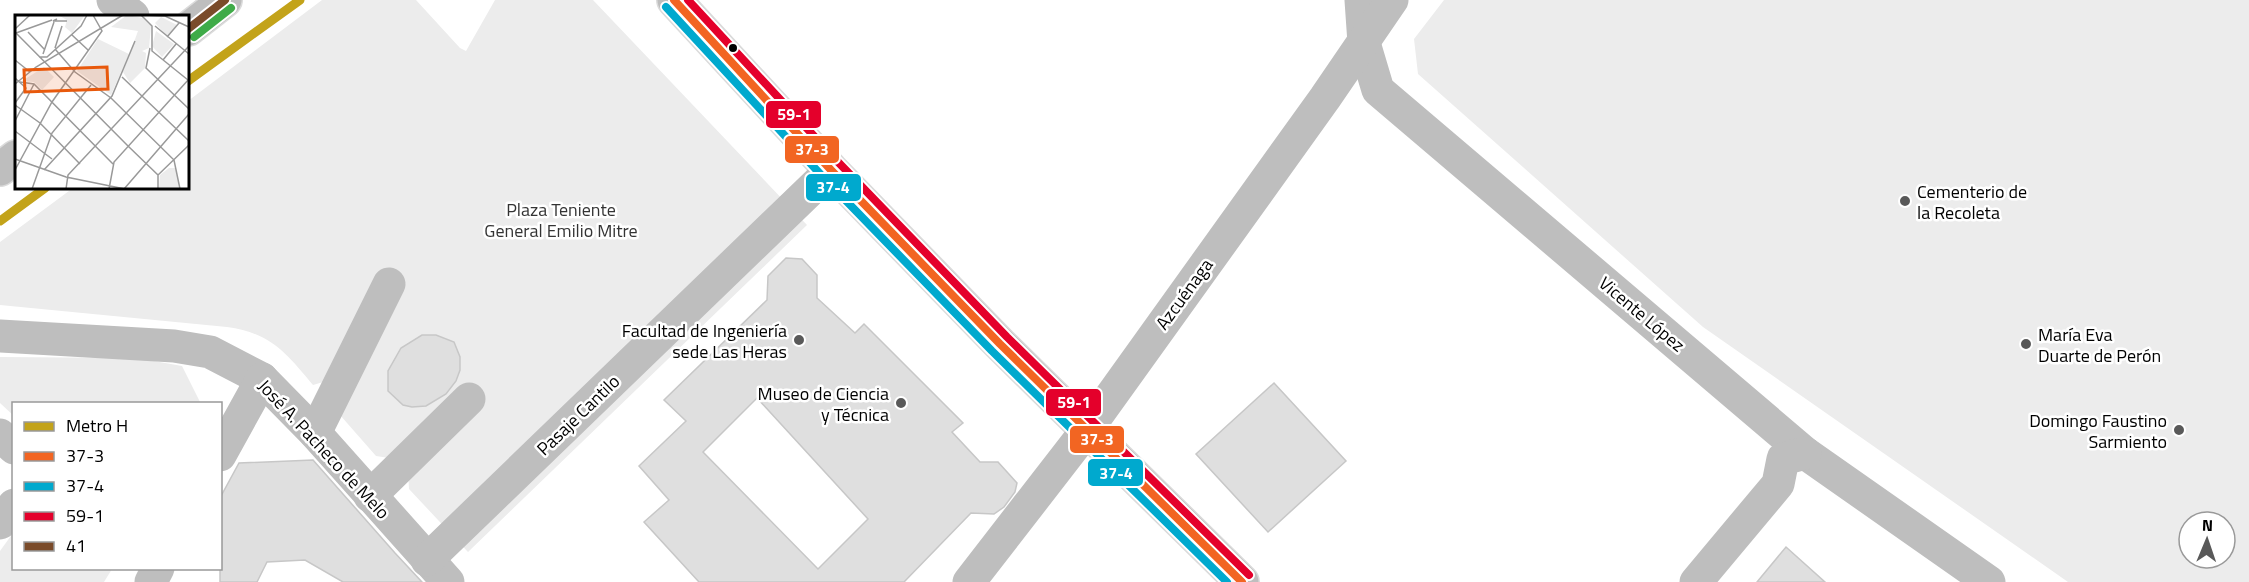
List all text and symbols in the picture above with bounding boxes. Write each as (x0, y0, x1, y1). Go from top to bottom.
inset map (15, 15, 189, 189)
unlabelled marker (727, 42, 739, 54)
line badge: 59-1 (765, 100, 822, 129)
text: 59-1 (777, 102, 811, 126)
line badge: 37-3 (784, 135, 840, 164)
text: 37-3 (795, 137, 829, 161)
line badge: 37-4 (805, 173, 862, 202)
text: 37-4 (816, 175, 850, 199)
place label: Cementerio de la Recoleta (1917, 178, 2027, 226)
marker: Cementerio de la Recoleta (1898, 194, 1912, 208)
park label: Plaza Teniente General Emilio Mitre (484, 196, 638, 244)
street label: Azcuénaga (1149, 253, 1219, 335)
street label: Vicente López (1593, 270, 1691, 358)
place label: Facultad de Ingeniería sede Las Heras (622, 317, 787, 365)
place label: María Eva Duarte de Perón (2038, 321, 2161, 369)
marker: Facultad de Ingeniería sede Las Heras (792, 333, 806, 347)
marker: María Eva Duarte de Perón (2019, 337, 2033, 351)
street label: Pasaje Cantilo (530, 368, 626, 462)
street label: José A. Pacheco de Melo (252, 373, 396, 525)
place label: Museo de Ciencia y Técnica (758, 380, 889, 428)
line badge: 59-1 (1045, 388, 1102, 417)
text: 59-1 (1057, 390, 1091, 414)
marker: Museo de Ciencia y Técnica (894, 396, 908, 410)
legend (12, 402, 222, 570)
place label: Domingo Faustino Sarmiento (2029, 407, 2167, 455)
text: Metro H (66, 412, 128, 439)
marker: Domingo Faustino Sarmiento (2172, 423, 2186, 437)
line badge: 37-3 (1069, 425, 1125, 454)
text: 37-3 (1080, 427, 1114, 451)
text: 37-3 (66, 442, 104, 469)
line badge: 37-4 (1087, 458, 1144, 487)
text: 37-4 (1099, 461, 1133, 485)
text: 37-4 (66, 472, 104, 499)
text: 59-1 (66, 502, 104, 529)
north arrow (2177, 510, 2237, 570)
text: N (2202, 513, 2213, 537)
text: 41 (66, 532, 86, 559)

